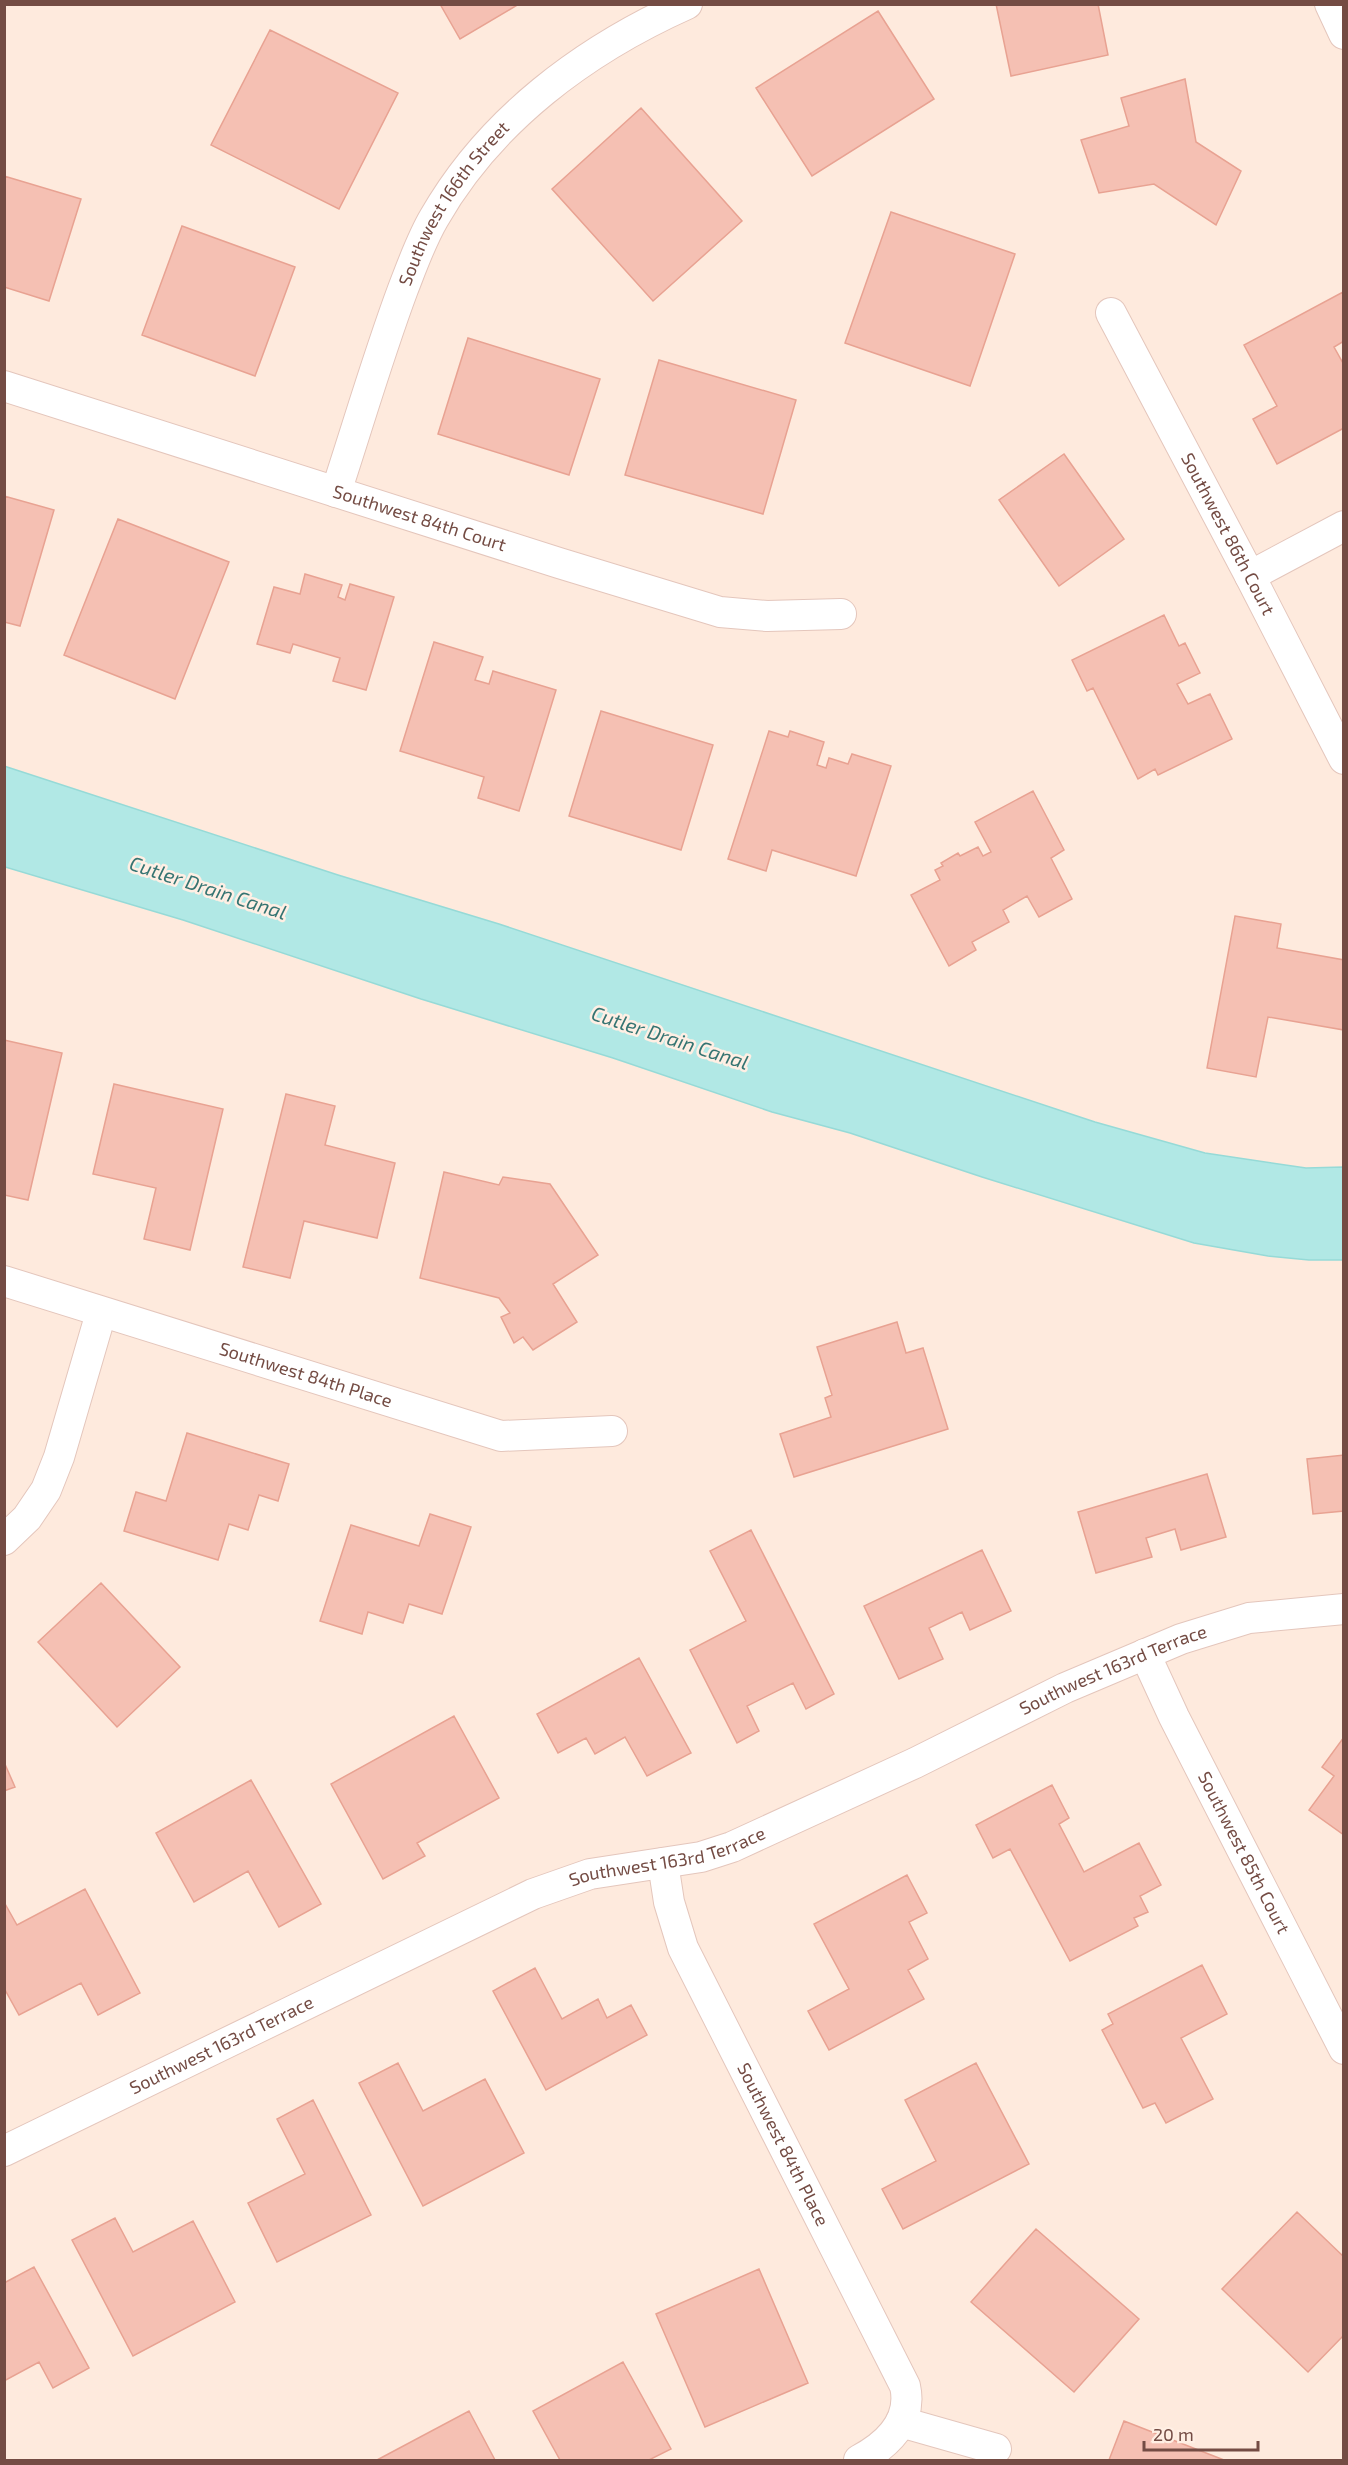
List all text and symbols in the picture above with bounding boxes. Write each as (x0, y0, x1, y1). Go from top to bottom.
street label: Southwest 166th Street (393, 116, 513, 289)
street label: Southwest 86th Court (1177, 449, 1280, 618)
street label: Southwest 84th Court (330, 480, 509, 555)
water label: Cutler Drain Canal (127, 850, 290, 924)
water label: Cutler Drain Canal (589, 1000, 752, 1074)
street label: Southwest 84th Place (217, 1337, 395, 1411)
street label: Southwest 163rd Terrace (1016, 1620, 1209, 1719)
street label: Southwest 85th Court (1194, 1768, 1295, 1937)
street label: Southwest 163rd Terrace (566, 1821, 768, 1891)
street label: Southwest 163rd Terrace (126, 1990, 317, 2098)
street label: Southwest 84th Place (733, 2059, 834, 2229)
scale bar (1144, 2414, 1258, 2452)
text: 20 m (1153, 2423, 1194, 2445)

